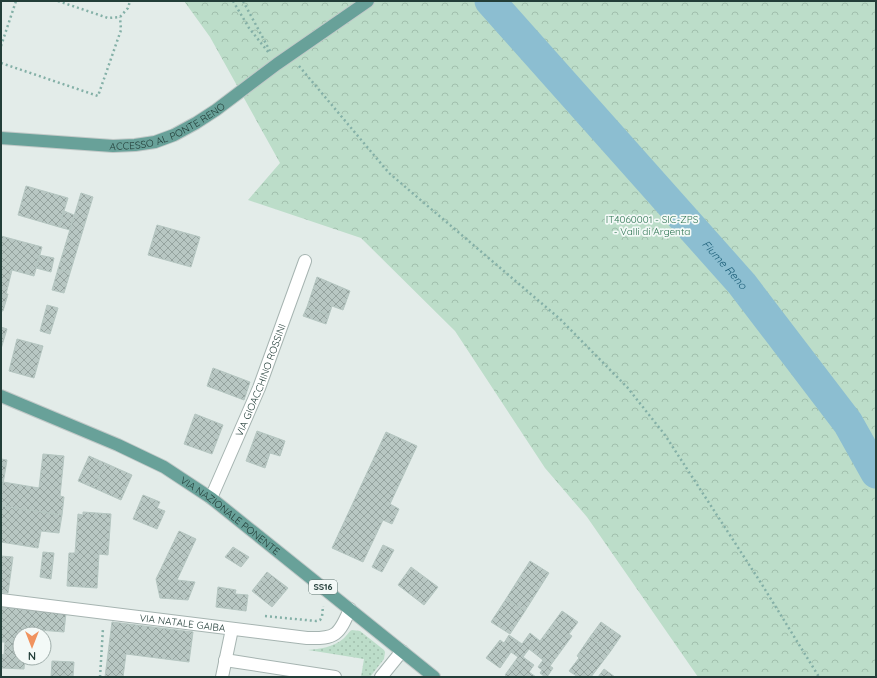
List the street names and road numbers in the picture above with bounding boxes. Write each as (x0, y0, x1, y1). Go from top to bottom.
street label: ACCESSO AL PONTE RENO (109, 99, 228, 153)
street label: VIA GIOACCHINO ROSSINI (233, 322, 289, 439)
street label: VIA NAZIONALE PONENTE (178, 474, 283, 558)
road number: SS16 (309, 580, 337, 594)
street label: VIA NATALE GAIBA (139, 611, 227, 635)

